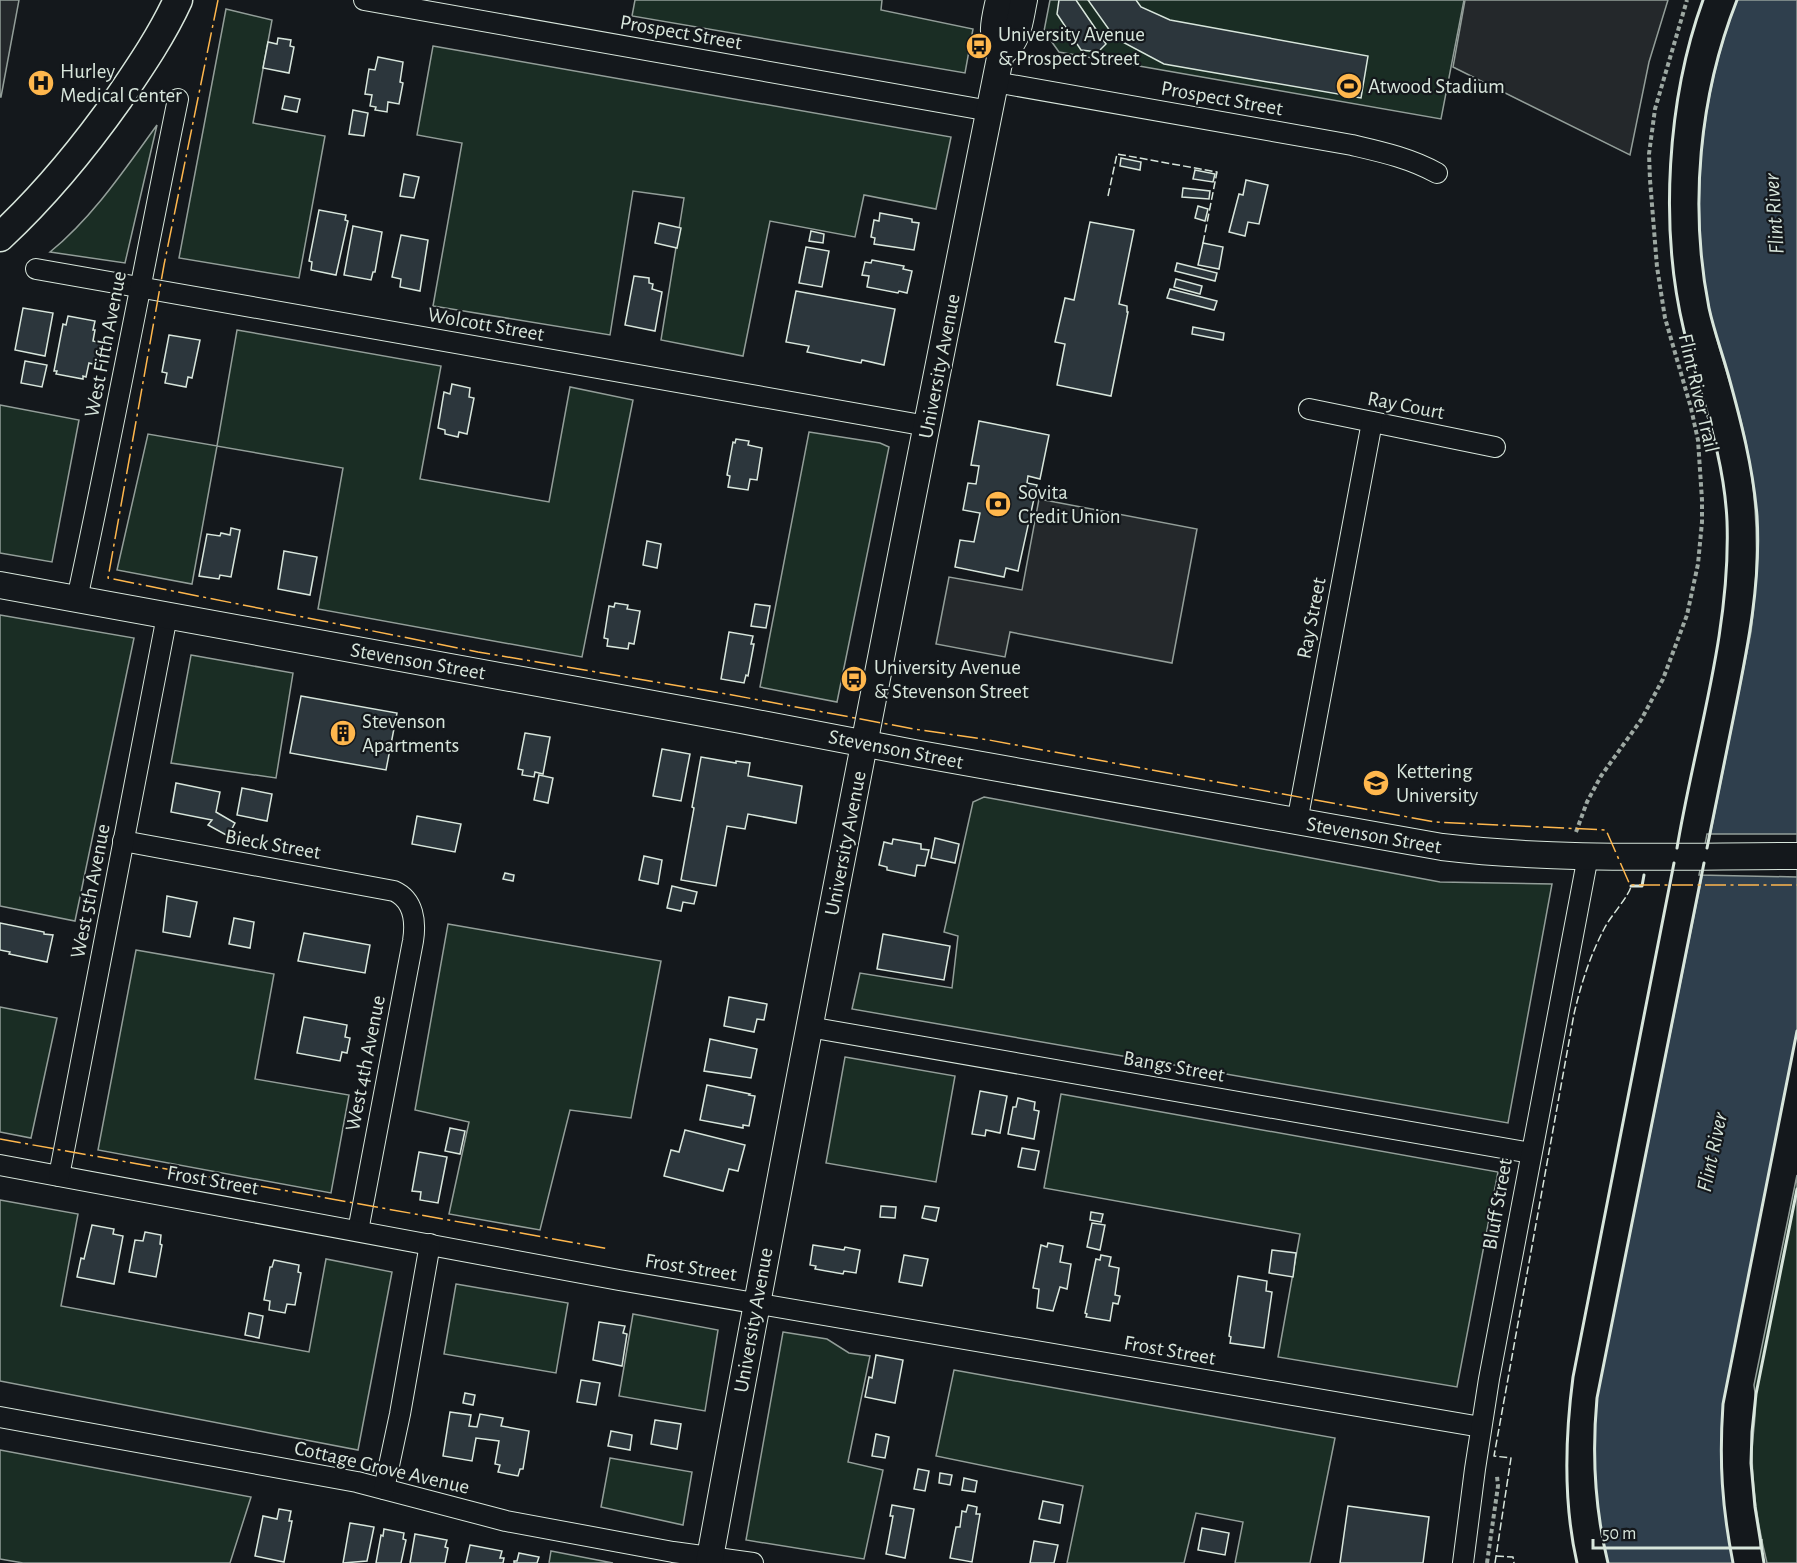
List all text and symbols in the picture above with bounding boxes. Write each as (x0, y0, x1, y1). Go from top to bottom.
street label: Prospect Street (618, 11, 744, 54)
place label: University Avenue & Prospect Street (998, 24, 1145, 69)
bus stop icon: University Avenue & Prospect Street (964, 31, 994, 61)
place label: Hurley Medical Center (60, 61, 182, 106)
hospital icon: Hurley Medical Center (26, 68, 56, 98)
sports icon: Atwood Stadium (1334, 71, 1364, 101)
place label: Atwood Stadium (1368, 76, 1505, 97)
street label: Prospect Street (1159, 77, 1285, 120)
water label: Flint River (1760, 172, 1788, 255)
street label: West Fifth Avenue (81, 269, 130, 419)
street label: University Avenue (915, 292, 964, 440)
street label: Wolcott Street (426, 304, 546, 345)
street label: Flint River Trail (1675, 332, 1722, 454)
street label: Ray Court (1366, 388, 1446, 423)
place label: Sovita Credit Union (1018, 482, 1121, 527)
bank icon: Sovita Credit Union (983, 489, 1013, 519)
street label: Ray Street (1293, 575, 1330, 661)
street label: Stevenson Street (349, 639, 487, 684)
place label: University Avenue & Stevenson Street (874, 657, 1029, 702)
bus stop icon: University Avenue & Stevenson Street (839, 664, 869, 694)
place label: Stevenson Apartments (362, 711, 459, 756)
building icon: Stevenson Apartments (328, 718, 358, 748)
street label: Stevenson Street (827, 726, 965, 773)
place label: Kettering University (1396, 761, 1478, 806)
school or university icon: Kettering University (1361, 768, 1391, 798)
street label: University Avenue (821, 769, 870, 917)
street label: Stevenson Street (1305, 813, 1443, 858)
street label: West 5th Avenue (67, 822, 114, 960)
street label: Bieck Street (224, 826, 323, 863)
street label: West 4th Avenue (342, 993, 389, 1133)
street label: Bangs Street (1122, 1047, 1226, 1086)
water label: Flint River (1693, 1110, 1731, 1194)
street label: Bluff Street (1479, 1156, 1516, 1251)
street label: Frost Street (165, 1162, 261, 1199)
street label: University Avenue (730, 1246, 777, 1394)
street label: Frost Street (643, 1250, 739, 1285)
street label: Frost Street (1122, 1332, 1218, 1369)
street label: Cottage Grove Avenue (292, 1437, 472, 1498)
scale bar (1593, 1512, 1761, 1550)
text: 50 m (1602, 1525, 1636, 1543)

